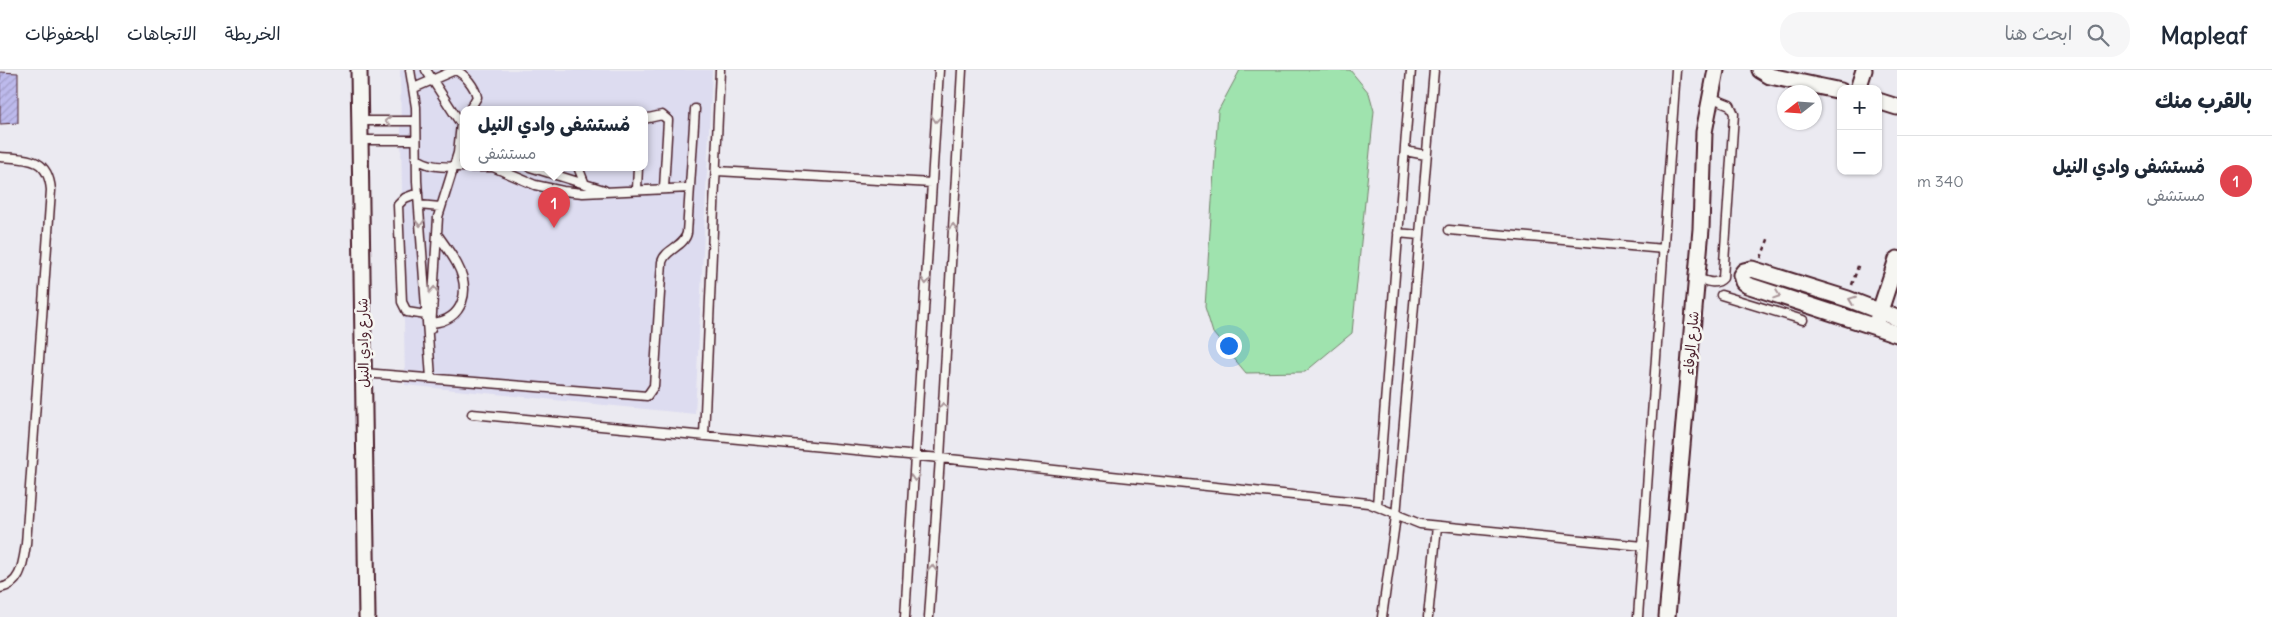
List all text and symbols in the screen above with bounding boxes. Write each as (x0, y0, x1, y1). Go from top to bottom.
search box (1780, 12, 2130, 57)
text: Mapleaf (2160, 20, 2247, 50)
text: ابحث هنا (2004, 21, 2072, 45)
icon: search (2084, 21, 2112, 49)
text: المحفوظات (25, 22, 99, 45)
text: الاتجاهات (127, 22, 197, 45)
text: الخريطة (225, 22, 281, 45)
north arrow (1777, 85, 1822, 130)
map controls (1837, 85, 1882, 175)
button: + (1837, 85, 1882, 130)
text: بالقرب منك (2155, 87, 2252, 114)
popup (460, 106, 648, 171)
text: مُستشفى وادي النيل (478, 112, 630, 136)
one-way arrow (930, 115, 941, 123)
one-way arrow (384, 116, 392, 126)
button: − (1837, 130, 1882, 175)
text: مستشفى (478, 143, 536, 163)
text: مُستشفى وادي النيل (2052, 154, 2205, 178)
text: 340 m (1917, 171, 1964, 191)
text: 1 (2233, 171, 2239, 191)
text: مستشفى (2146, 185, 2205, 205)
pin: 1 (538, 187, 570, 228)
one-way arrow (415, 219, 426, 227)
one-way arrow (948, 222, 959, 230)
one-way arrow (921, 277, 932, 285)
one-way arrow (428, 285, 439, 293)
one-way arrow (1773, 289, 1781, 299)
one-way arrow (1848, 296, 1856, 306)
street label: شارع وادي النيل (353, 298, 375, 388)
street label: شارع الوفاء (1679, 310, 1704, 376)
your location (1216, 333, 1242, 359)
one-way arrow (938, 402, 949, 410)
one-way arrow (909, 474, 920, 482)
one-way arrow (927, 564, 938, 572)

